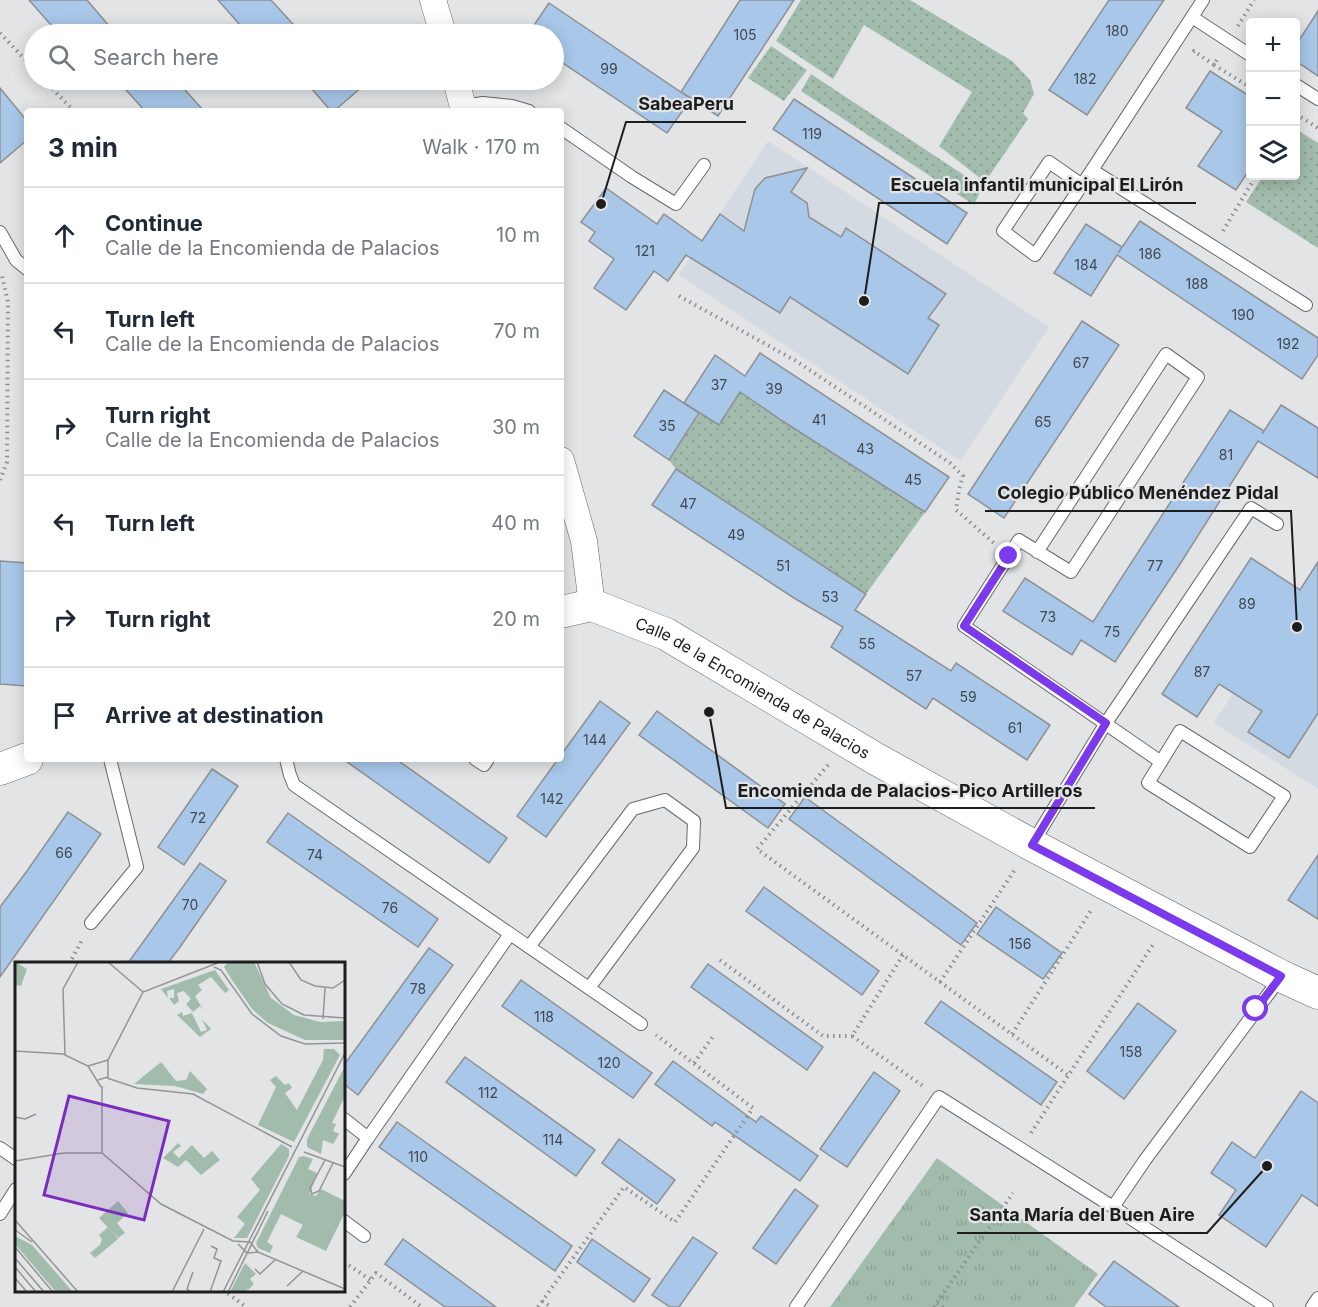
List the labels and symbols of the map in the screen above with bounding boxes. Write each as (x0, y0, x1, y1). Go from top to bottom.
house number: 180 (1105, 22, 1129, 39)
house number: 105 (733, 26, 757, 43)
house number: 99 (600, 60, 618, 77)
house number: 182 (1074, 70, 1096, 87)
callout: SabeaPeru (626, 86, 746, 122)
text: SabeaPeru (638, 93, 734, 114)
house number: 119 (802, 125, 822, 142)
callout: Escuela infantil municipal El Lirón (879, 167, 1196, 203)
text: Escuela infantil municipal El Lirón (891, 174, 1183, 195)
house number: 121 (635, 242, 655, 259)
house number: 186 (1138, 245, 1162, 262)
house number: 184 (1074, 256, 1098, 273)
house number: 188 (1185, 275, 1209, 292)
house number: 190 (1231, 306, 1255, 323)
house number: 192 (1277, 335, 1299, 352)
house number: 67 (1073, 354, 1089, 371)
house number: 37 (711, 376, 727, 393)
house number: 39 (765, 380, 783, 397)
house number: 41 (812, 411, 826, 428)
house number: 65 (1034, 413, 1052, 430)
house number: 35 (658, 417, 676, 434)
house number: 43 (856, 440, 874, 457)
house number: 81 (1219, 446, 1233, 463)
house number: 45 (904, 471, 922, 488)
callout: Colegio Público Menéndez Pidal (985, 475, 1291, 511)
text: Colegio Público Menéndez Pidal (997, 482, 1279, 503)
house number: 47 (680, 495, 697, 512)
house number: 49 (727, 526, 745, 543)
route end (995, 542, 1021, 568)
house number: 51 (776, 557, 790, 574)
house number: 77 (1147, 557, 1163, 574)
house number: 53 (821, 588, 839, 605)
house number: 89 (1238, 595, 1256, 612)
house number: 73 (1040, 608, 1056, 625)
street label: Calle de la Encomienda de Palacios (632, 613, 874, 763)
house number: 75 (1104, 623, 1120, 640)
house number: 55 (858, 635, 876, 652)
house number: 87 (1194, 663, 1210, 680)
house number: 57 (906, 667, 922, 684)
house number: 59 (959, 688, 977, 705)
house number: 61 (1008, 719, 1022, 736)
house number: 144 (583, 731, 607, 748)
callout: Encomienda de Palacios-Pico Artilleros (726, 772, 1095, 808)
text: Encomienda de Palacios-Pico Artilleros (737, 780, 1083, 801)
house number: 142 (540, 790, 564, 807)
house number: 72 (190, 809, 206, 826)
house number: 66 (55, 844, 73, 861)
house number: 74 (307, 846, 323, 863)
house number: 70 (182, 896, 198, 913)
house number: 76 (382, 899, 398, 916)
house number: 156 (1009, 935, 1031, 952)
inset map (15, 962, 345, 1292)
house number: 78 (410, 980, 426, 997)
route start (1242, 995, 1268, 1021)
house number: 118 (534, 1008, 554, 1025)
house number: 158 (1120, 1043, 1142, 1060)
house number: 120 (597, 1054, 621, 1071)
house number: 112 (478, 1084, 498, 1101)
house number: 114 (543, 1131, 563, 1148)
house number: 110 (408, 1148, 428, 1165)
callout: Santa María del Buen Aire (957, 1197, 1207, 1233)
text: Santa María del Buen Aire (969, 1204, 1195, 1225)

